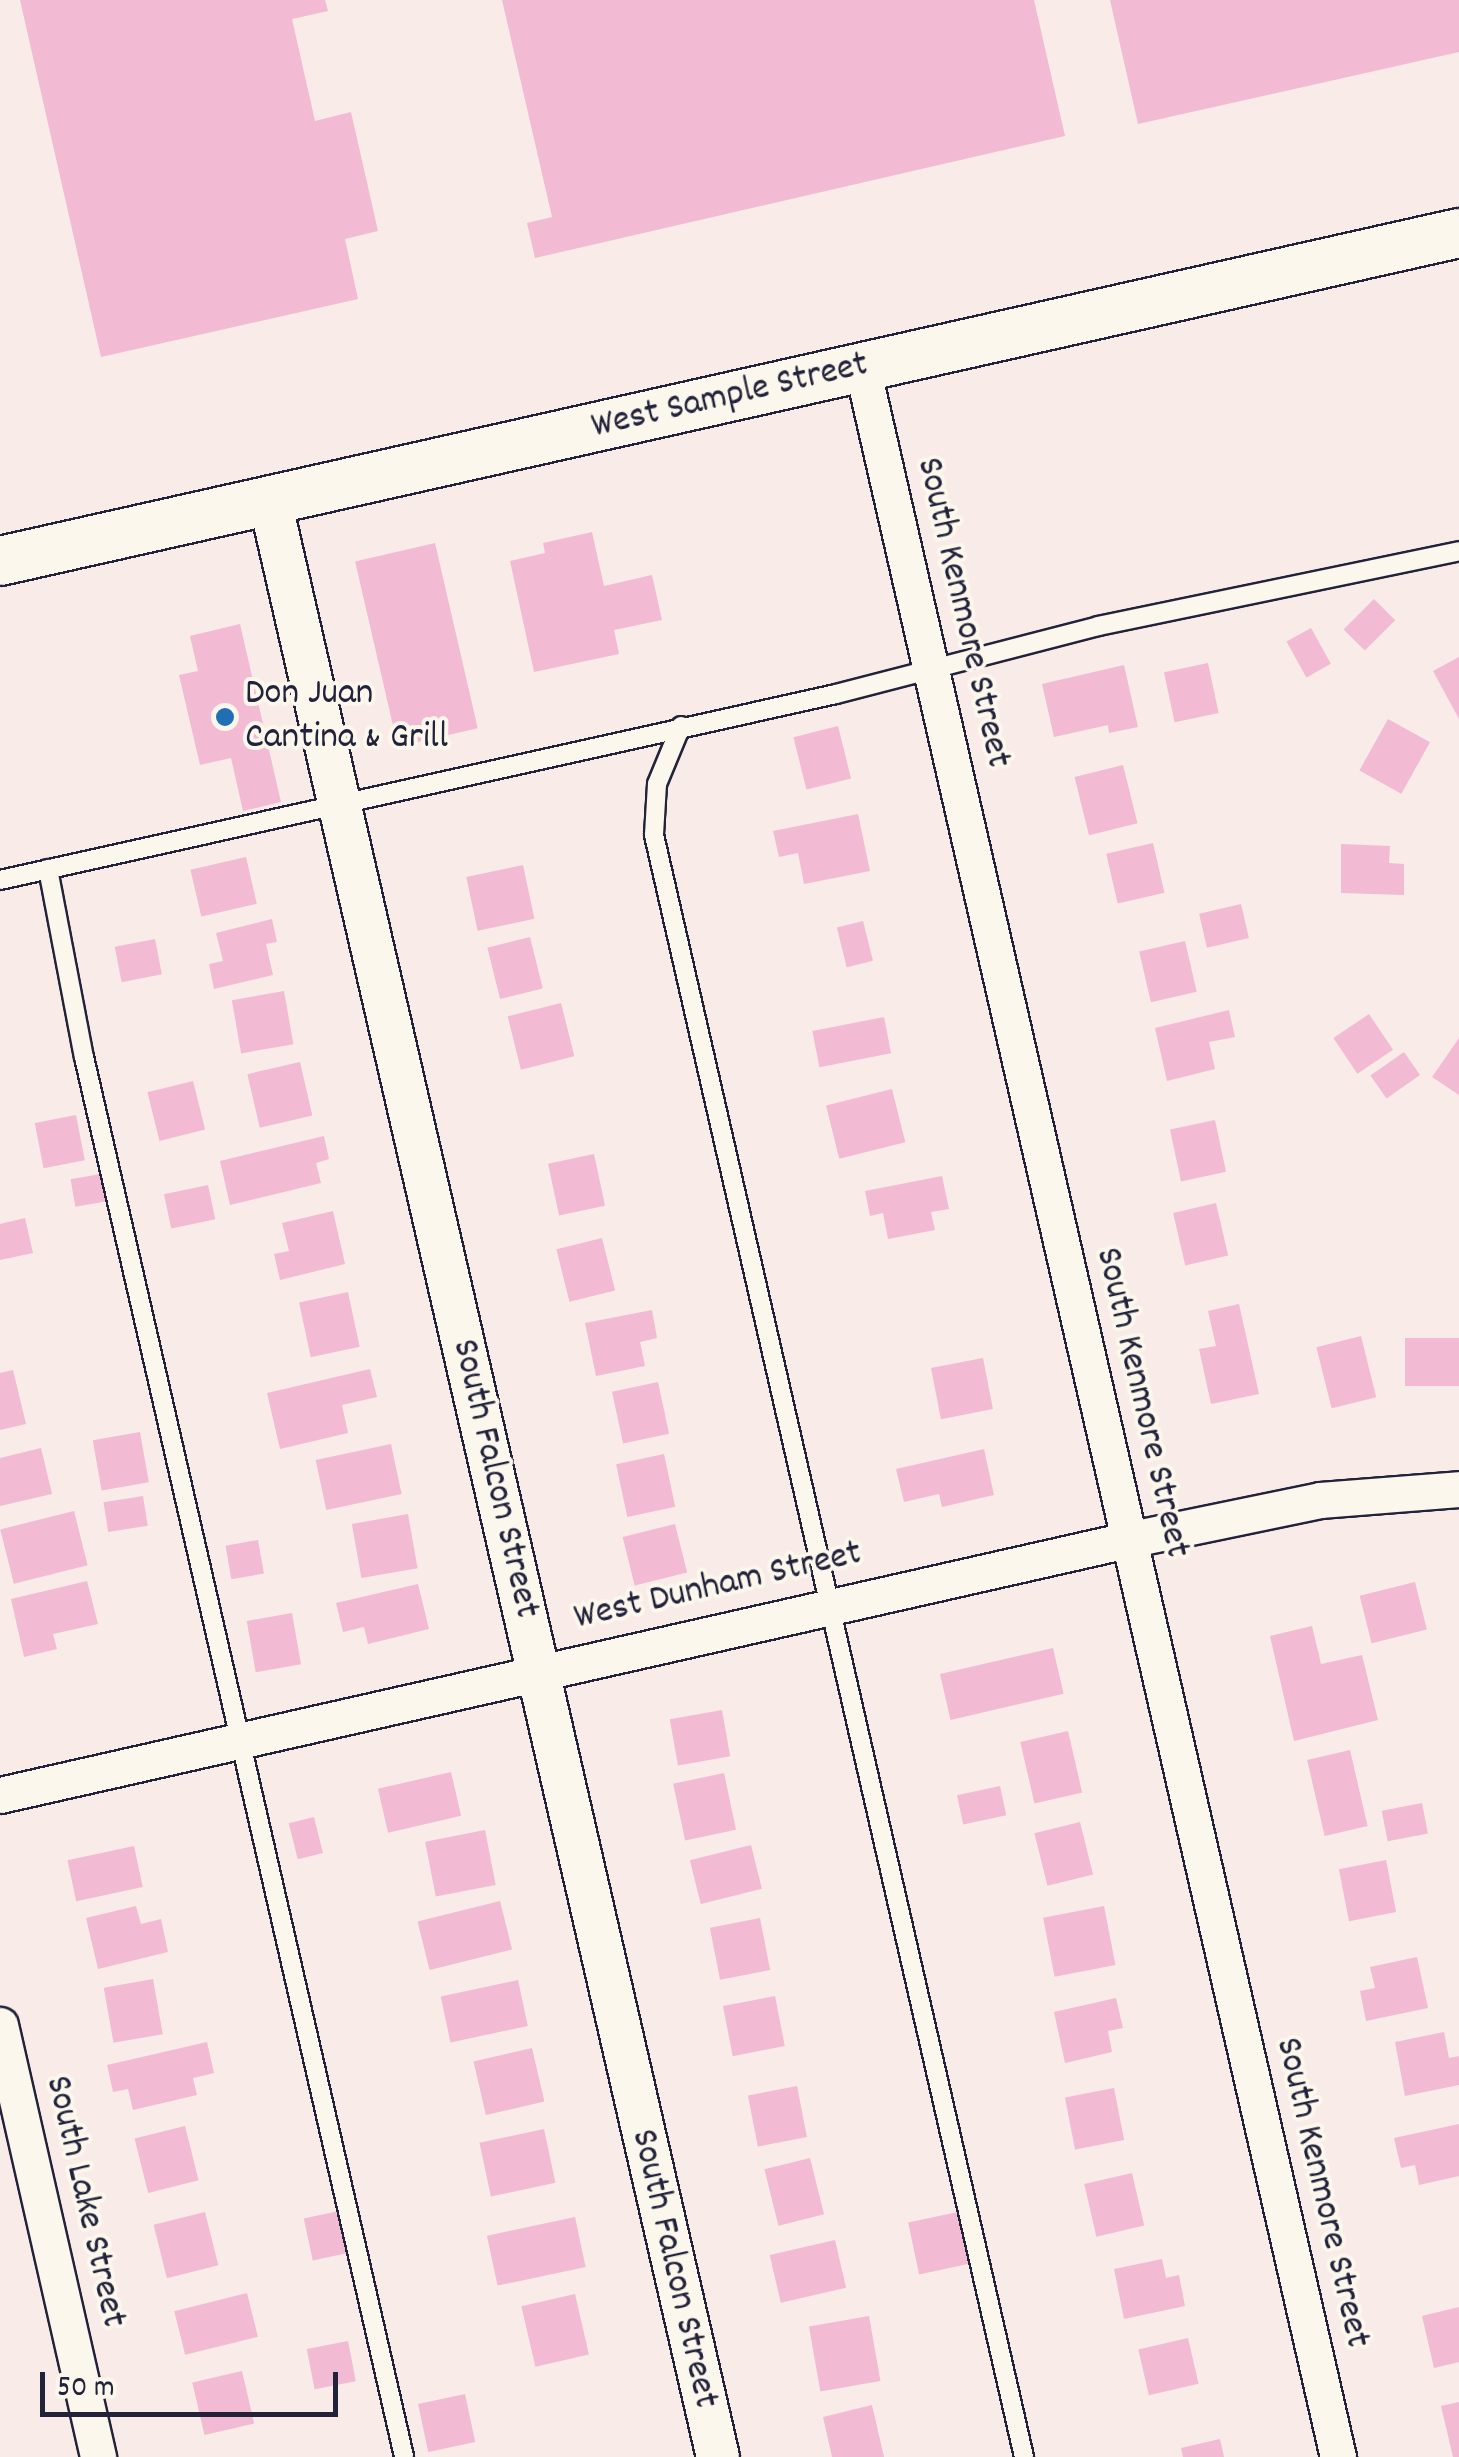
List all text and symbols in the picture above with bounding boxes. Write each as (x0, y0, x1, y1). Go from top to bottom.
street label: West Sample Street (587, 343, 873, 451)
street label: South Kenmore Street (904, 453, 1020, 773)
place label: Don Juan Cantina & Grill (245, 672, 448, 762)
marker: Don Juan Cantina & Grill (214, 706, 236, 728)
street label: South Kenmore Street (1083, 1243, 1199, 1563)
street label: South Falcon Street (440, 1335, 548, 1623)
street label: West Dunham Street (570, 1532, 866, 1642)
street label: South Kenmore Street (1263, 2033, 1379, 2353)
street label: South Lake Street (33, 2072, 135, 2332)
street label: South Falcon Street (619, 2125, 727, 2413)
scale bar (45, 2352, 342, 2414)
text: 50 m (57, 2368, 115, 2411)

